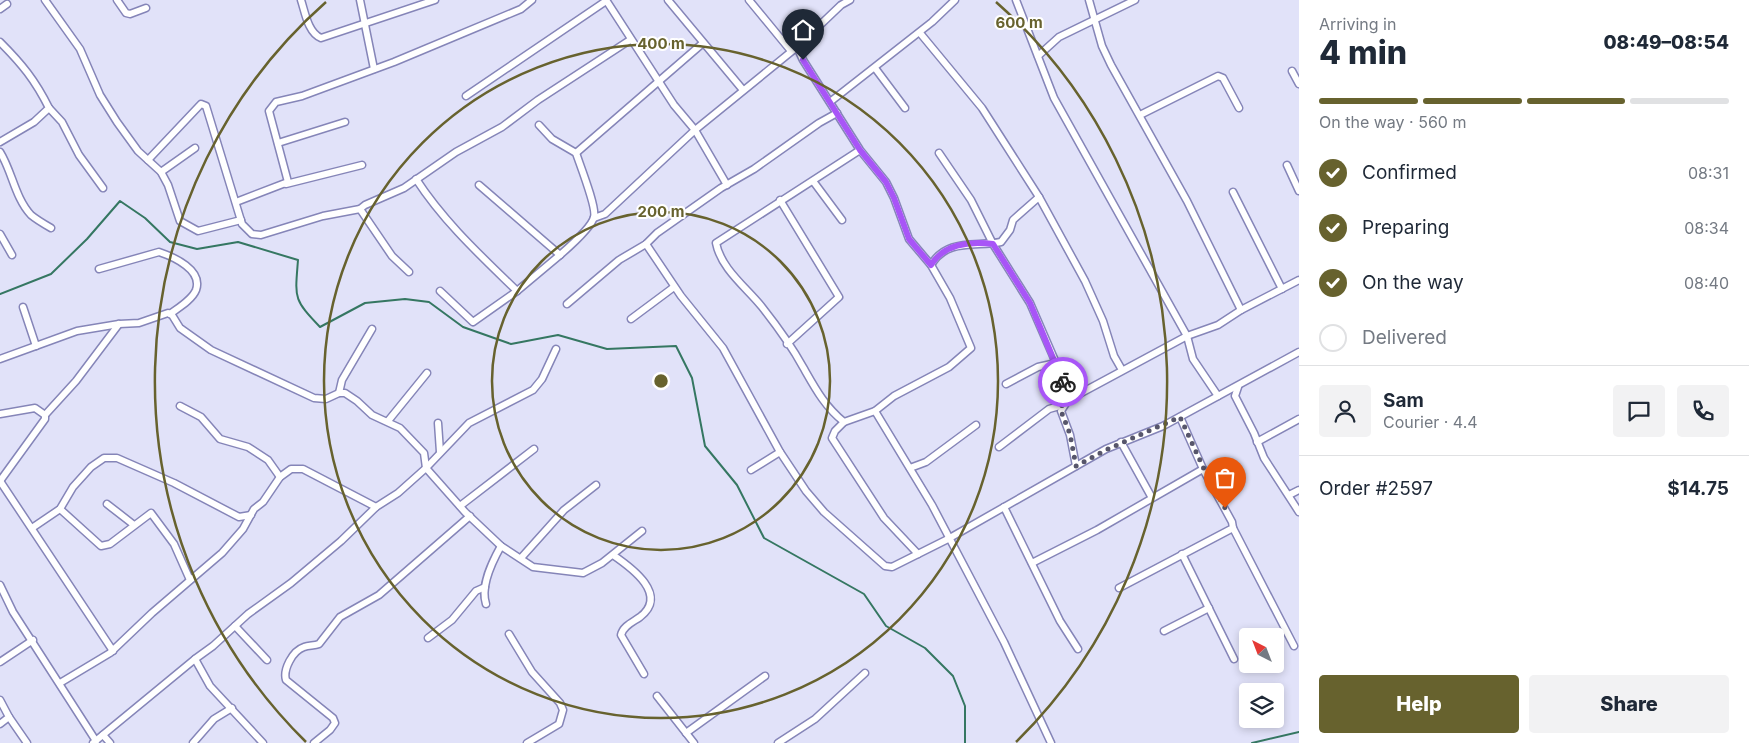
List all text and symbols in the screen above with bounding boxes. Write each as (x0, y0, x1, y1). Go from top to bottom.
pin (782, 9, 824, 60)
text: 600 m (995, 13, 1043, 32)
text: Arriving in (1319, 14, 1396, 34)
icon: home (789, 16, 817, 44)
text: 08:49–08:54 (1603, 31, 1729, 54)
text: 4 min (1319, 33, 1407, 72)
text: 400 m (637, 34, 685, 53)
text: On the way · 560 m (1319, 112, 1466, 132)
icon: check (1319, 159, 1347, 187)
text: Confirmed (1362, 161, 1457, 184)
text: 08:31 (1688, 163, 1729, 183)
text: 200 m (638, 202, 684, 221)
icon: check (1319, 214, 1347, 242)
text: Preparing (1362, 216, 1449, 239)
text: 08:34 (1684, 218, 1729, 238)
icon: check (1319, 269, 1347, 297)
text: On the way (1362, 271, 1464, 294)
text: 08:40 (1684, 273, 1729, 293)
text: Delivered (1362, 326, 1447, 349)
courier (1038, 357, 1088, 407)
icon: bike (1049, 368, 1077, 396)
centre of rings (652, 372, 670, 390)
button: person (1319, 385, 1371, 437)
button: chat (1613, 385, 1665, 437)
button: phone (1677, 385, 1729, 437)
text: Sam (1383, 389, 1424, 412)
text: Courier · 4.4 (1383, 412, 1478, 432)
pin (1204, 457, 1246, 508)
icon: bag (1211, 464, 1239, 492)
text: Order #2597 (1319, 477, 1433, 500)
text: $14.75 (1667, 477, 1729, 500)
north arrow (1239, 628, 1284, 672)
map controls (1239, 628, 1284, 728)
button: Help (1319, 675, 1519, 733)
button: Share (1529, 675, 1729, 733)
button: layers (1239, 683, 1284, 728)

